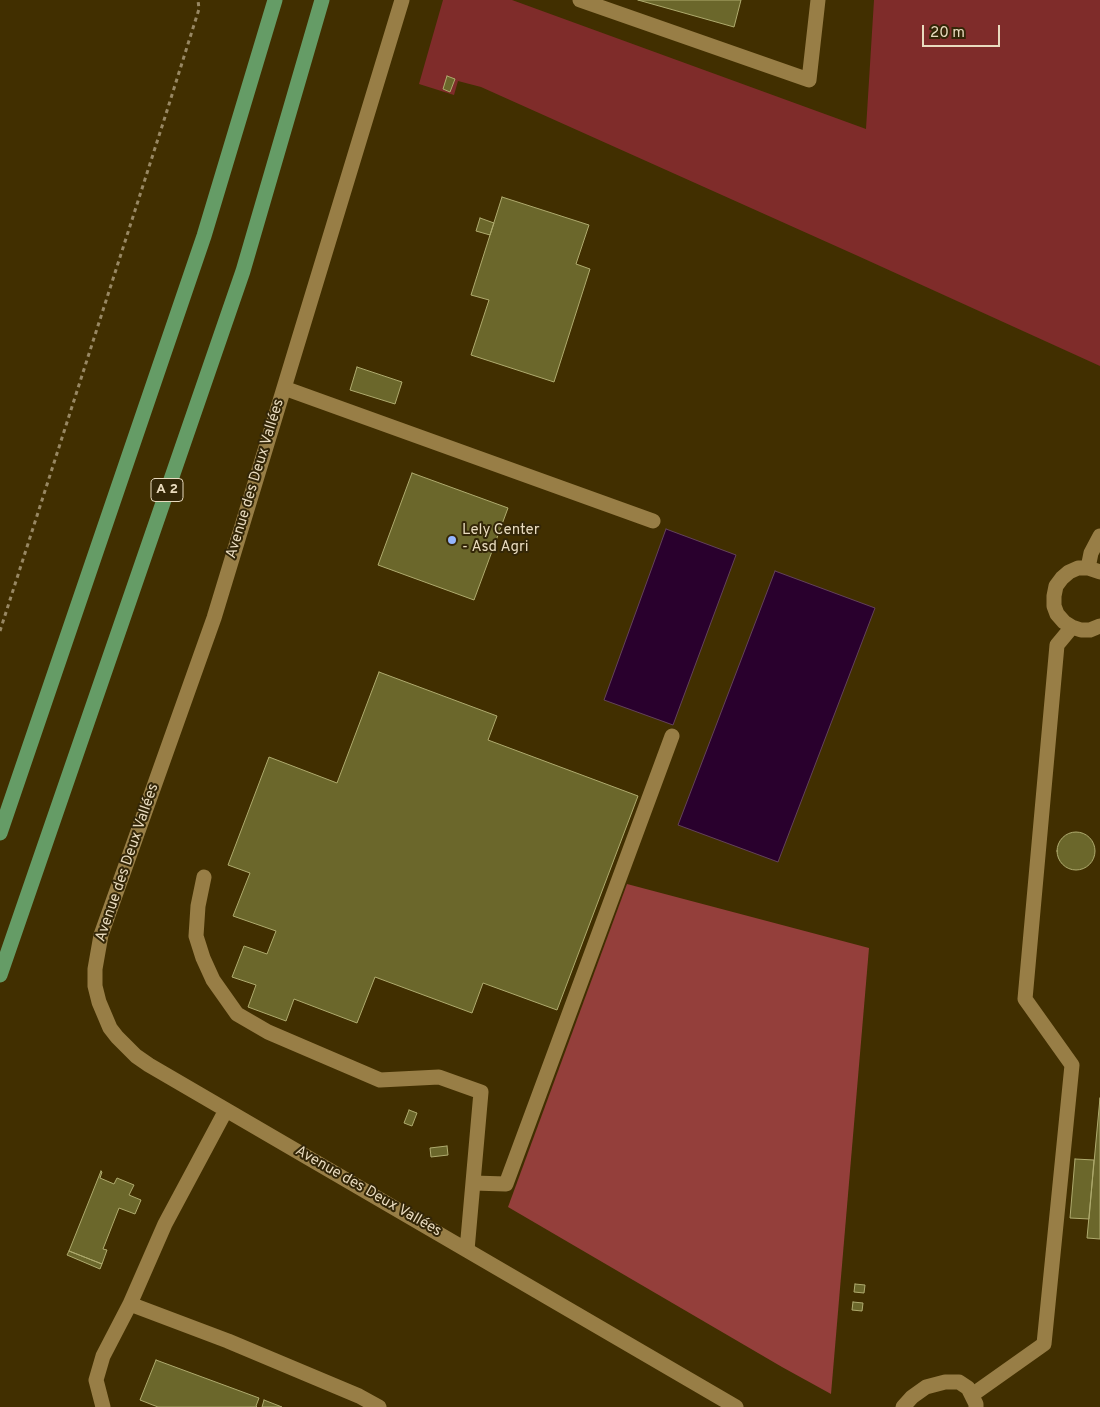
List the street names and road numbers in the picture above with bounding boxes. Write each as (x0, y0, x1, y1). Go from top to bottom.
street label: Avenue des Deux Vallées (223, 397, 289, 561)
road number: A 2 (151, 478, 183, 502)
street label: Avenue des Deux Vallées (92, 782, 164, 944)
street label: Avenue des Deux Vallées (292, 1143, 444, 1241)

